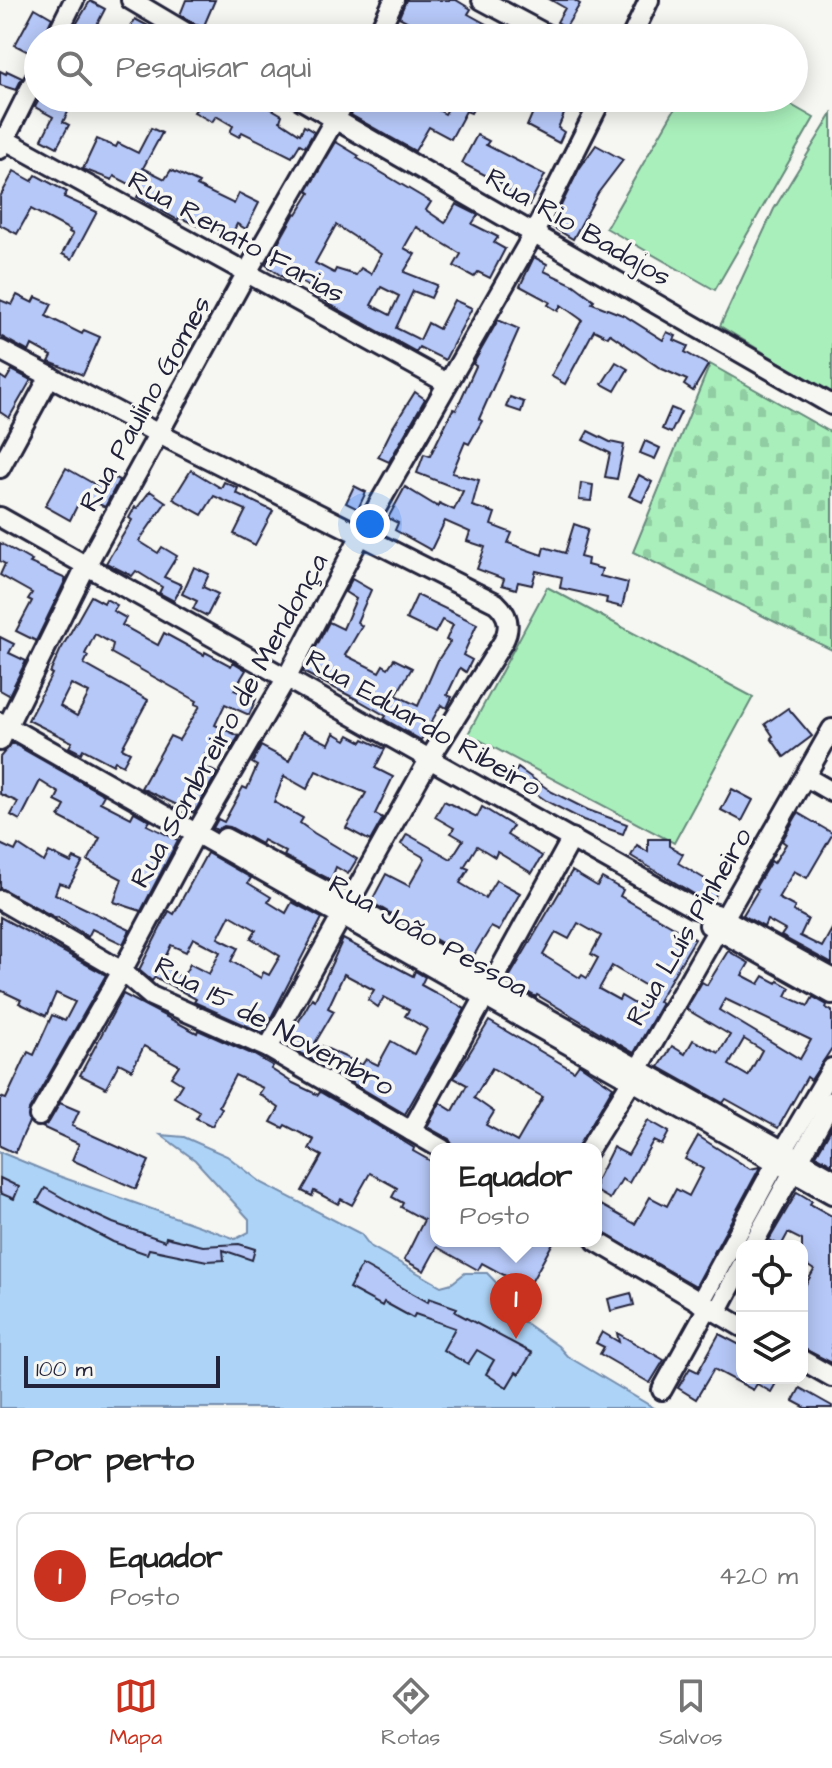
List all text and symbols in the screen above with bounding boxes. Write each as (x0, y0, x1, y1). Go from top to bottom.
search box (24, 24, 808, 112)
icon: search (52, 46, 96, 90)
text: Pesquisar aqui (116, 47, 311, 89)
street label: Rua Rio Badajos (478, 158, 678, 296)
street label: Rua Renato Farias (121, 161, 352, 313)
street label: Rua Paulino Gomes (70, 289, 221, 519)
your location (350, 504, 390, 544)
street label: Rua Sombreiro de Mendonça (121, 546, 338, 895)
street label: Rua Eduardo Ribeiro (298, 640, 549, 807)
street label: Rua Luís Pinheiro (617, 820, 762, 1033)
street label: Rua João Pessoa (322, 865, 535, 1007)
street label: Rua 15 de Novembro (147, 947, 401, 1106)
popup (430, 1143, 602, 1247)
text: Equador (460, 1156, 572, 1198)
text: Posto (460, 1198, 529, 1234)
map controls (736, 1240, 808, 1384)
button: locate (736, 1240, 808, 1312)
pin: 1 (490, 1273, 542, 1339)
button: layers (736, 1312, 808, 1384)
scale bar (24, 1352, 220, 1388)
text: 100 m (36, 1354, 93, 1385)
text: Por perto (32, 1436, 194, 1484)
text: Equador (110, 1537, 222, 1579)
text: 1 (58, 1558, 62, 1594)
text: 420 m (718, 1558, 798, 1594)
text: Posto (110, 1579, 179, 1615)
tab: Mapa (109, 1674, 162, 1753)
tab: Rotas (381, 1674, 440, 1753)
tab: Salvos (659, 1674, 723, 1753)

